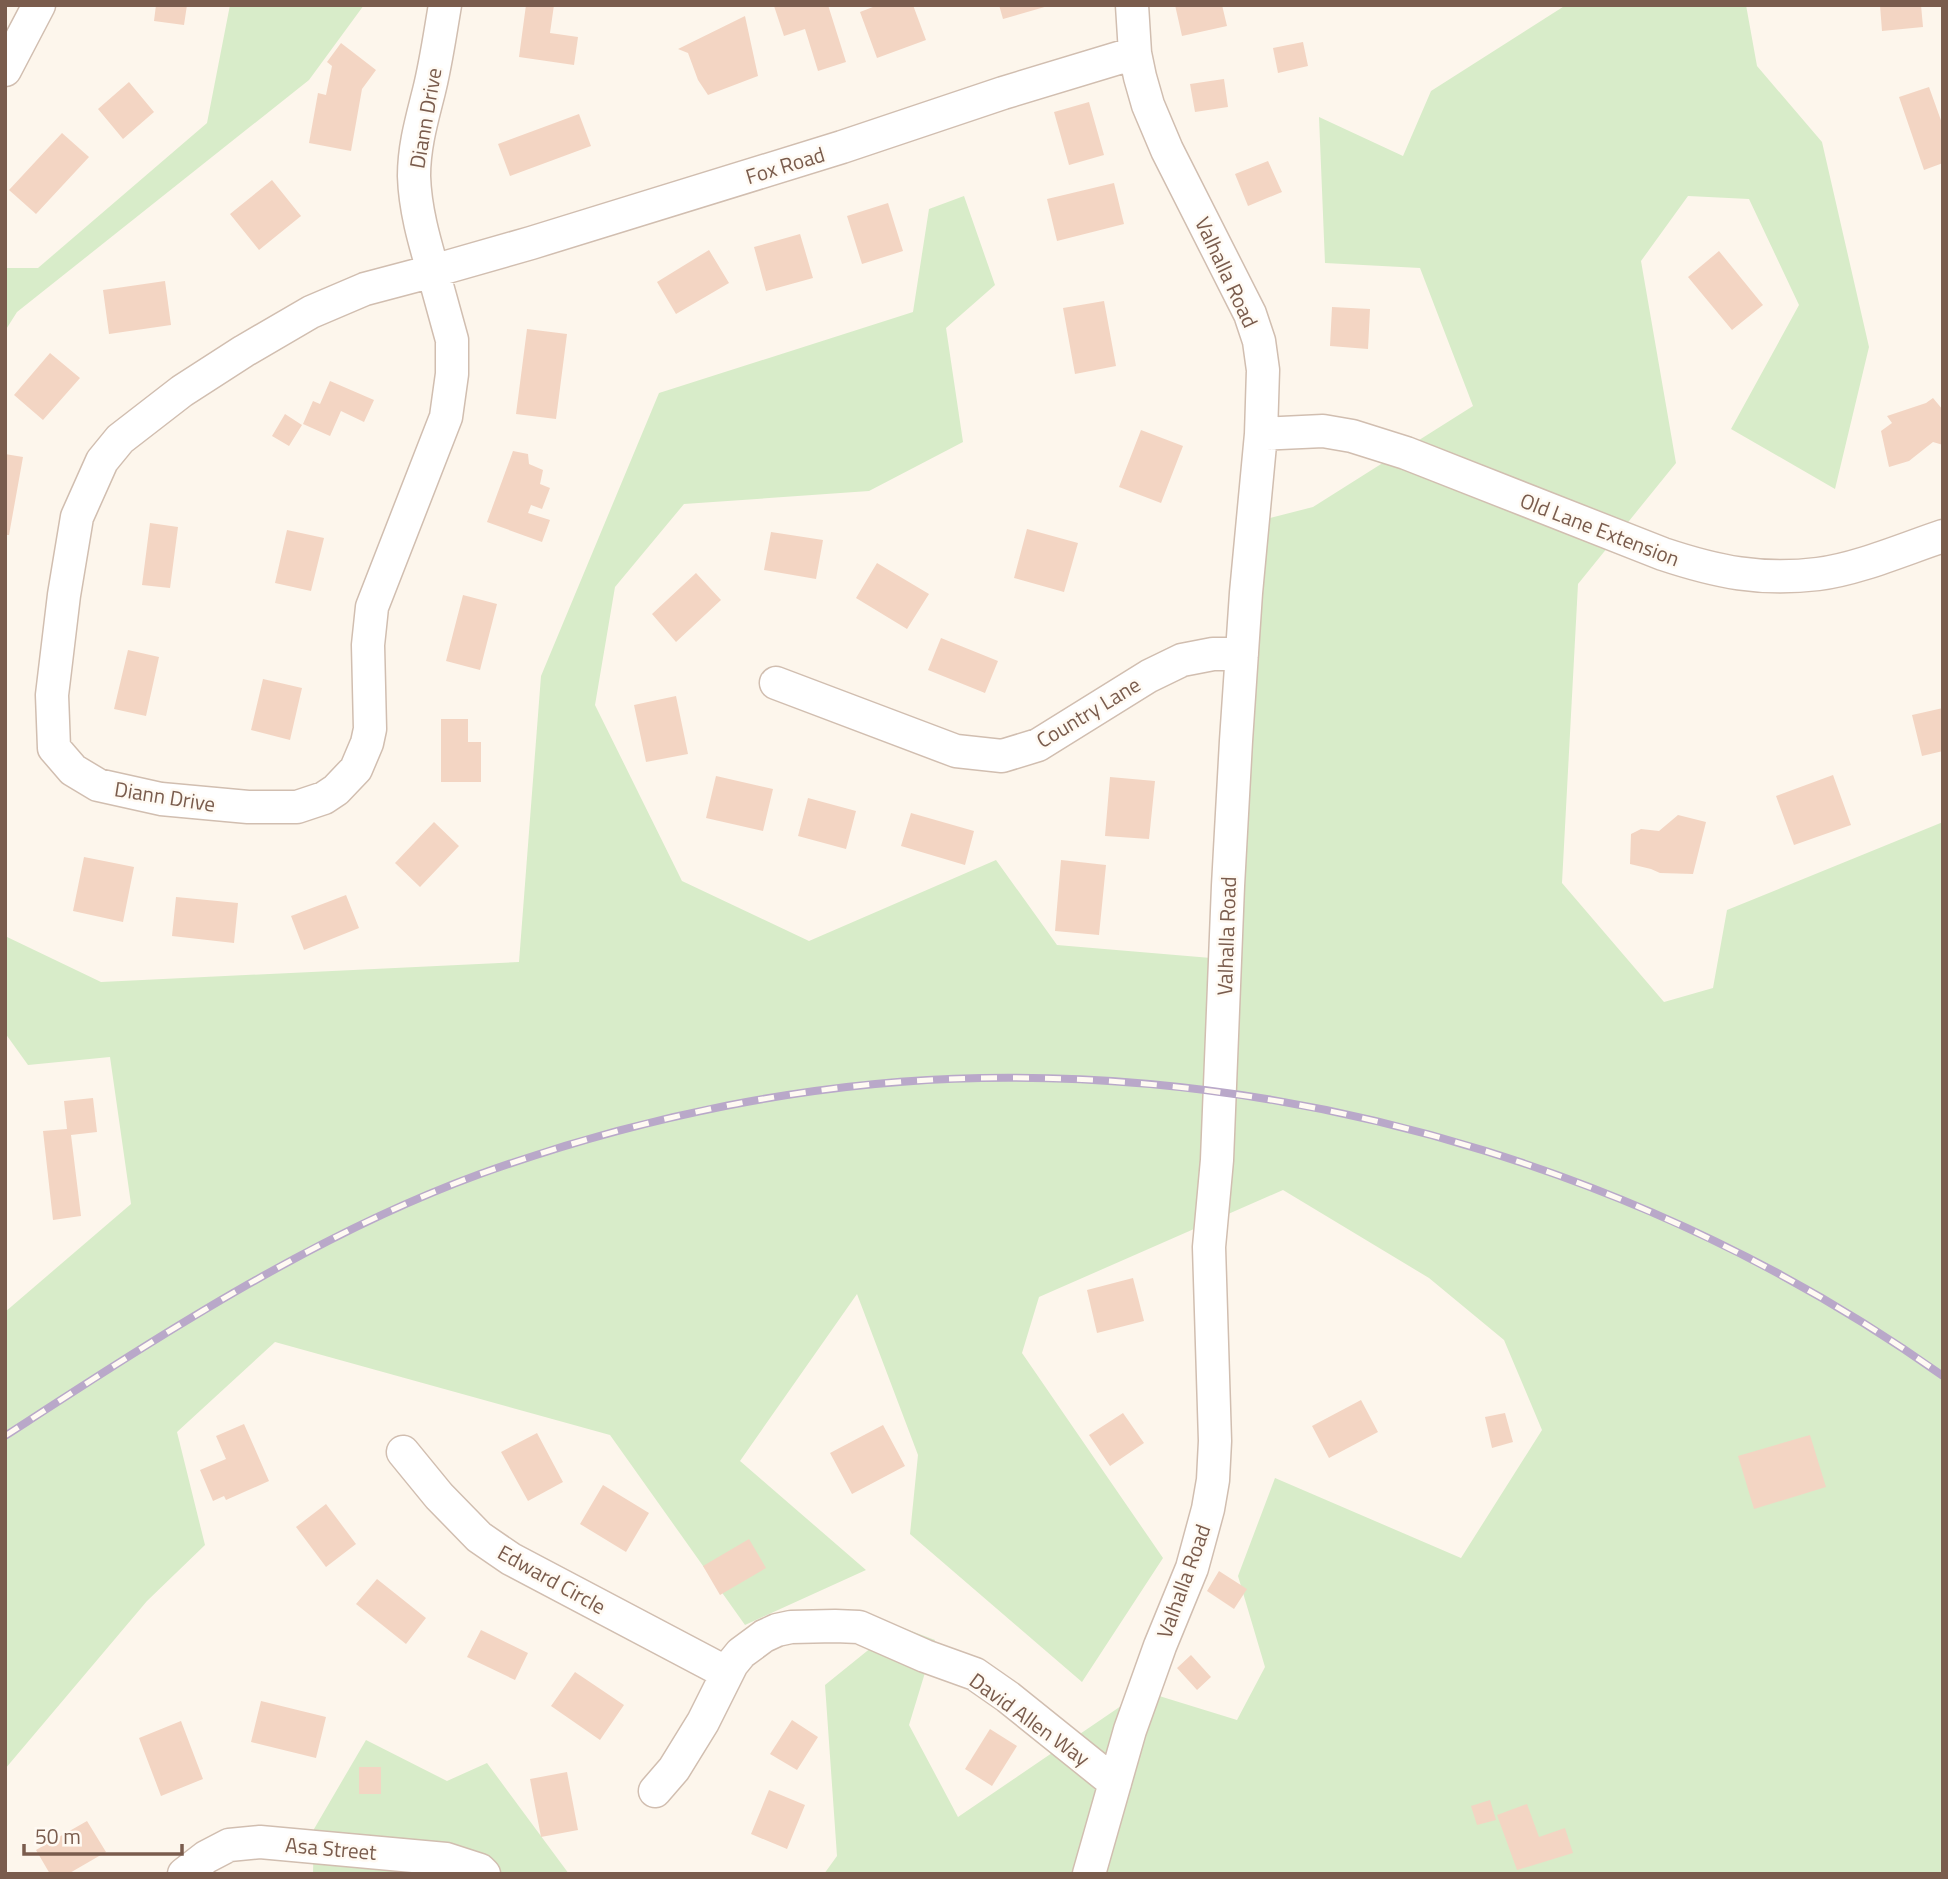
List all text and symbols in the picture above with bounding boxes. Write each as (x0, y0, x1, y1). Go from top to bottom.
street label: Diann Drive (400, 65, 450, 171)
street label: Fox Road (742, 138, 828, 192)
street label: Valhalla Road (1187, 211, 1267, 333)
street label: Old Lane Extension (1516, 484, 1684, 574)
street label: Country Lane (1030, 668, 1146, 756)
street label: Diann Drive (112, 772, 218, 820)
street label: Valhalla Road (1208, 876, 1244, 996)
street label: Valhalla Road (1148, 1520, 1218, 1642)
street label: Edward Circle (492, 1536, 612, 1622)
street label: David Allen Way (963, 1664, 1097, 1774)
scale bar (24, 1812, 182, 1856)
text: 50 m (35, 1820, 81, 1852)
street label: Asa Street (284, 1828, 379, 1868)

